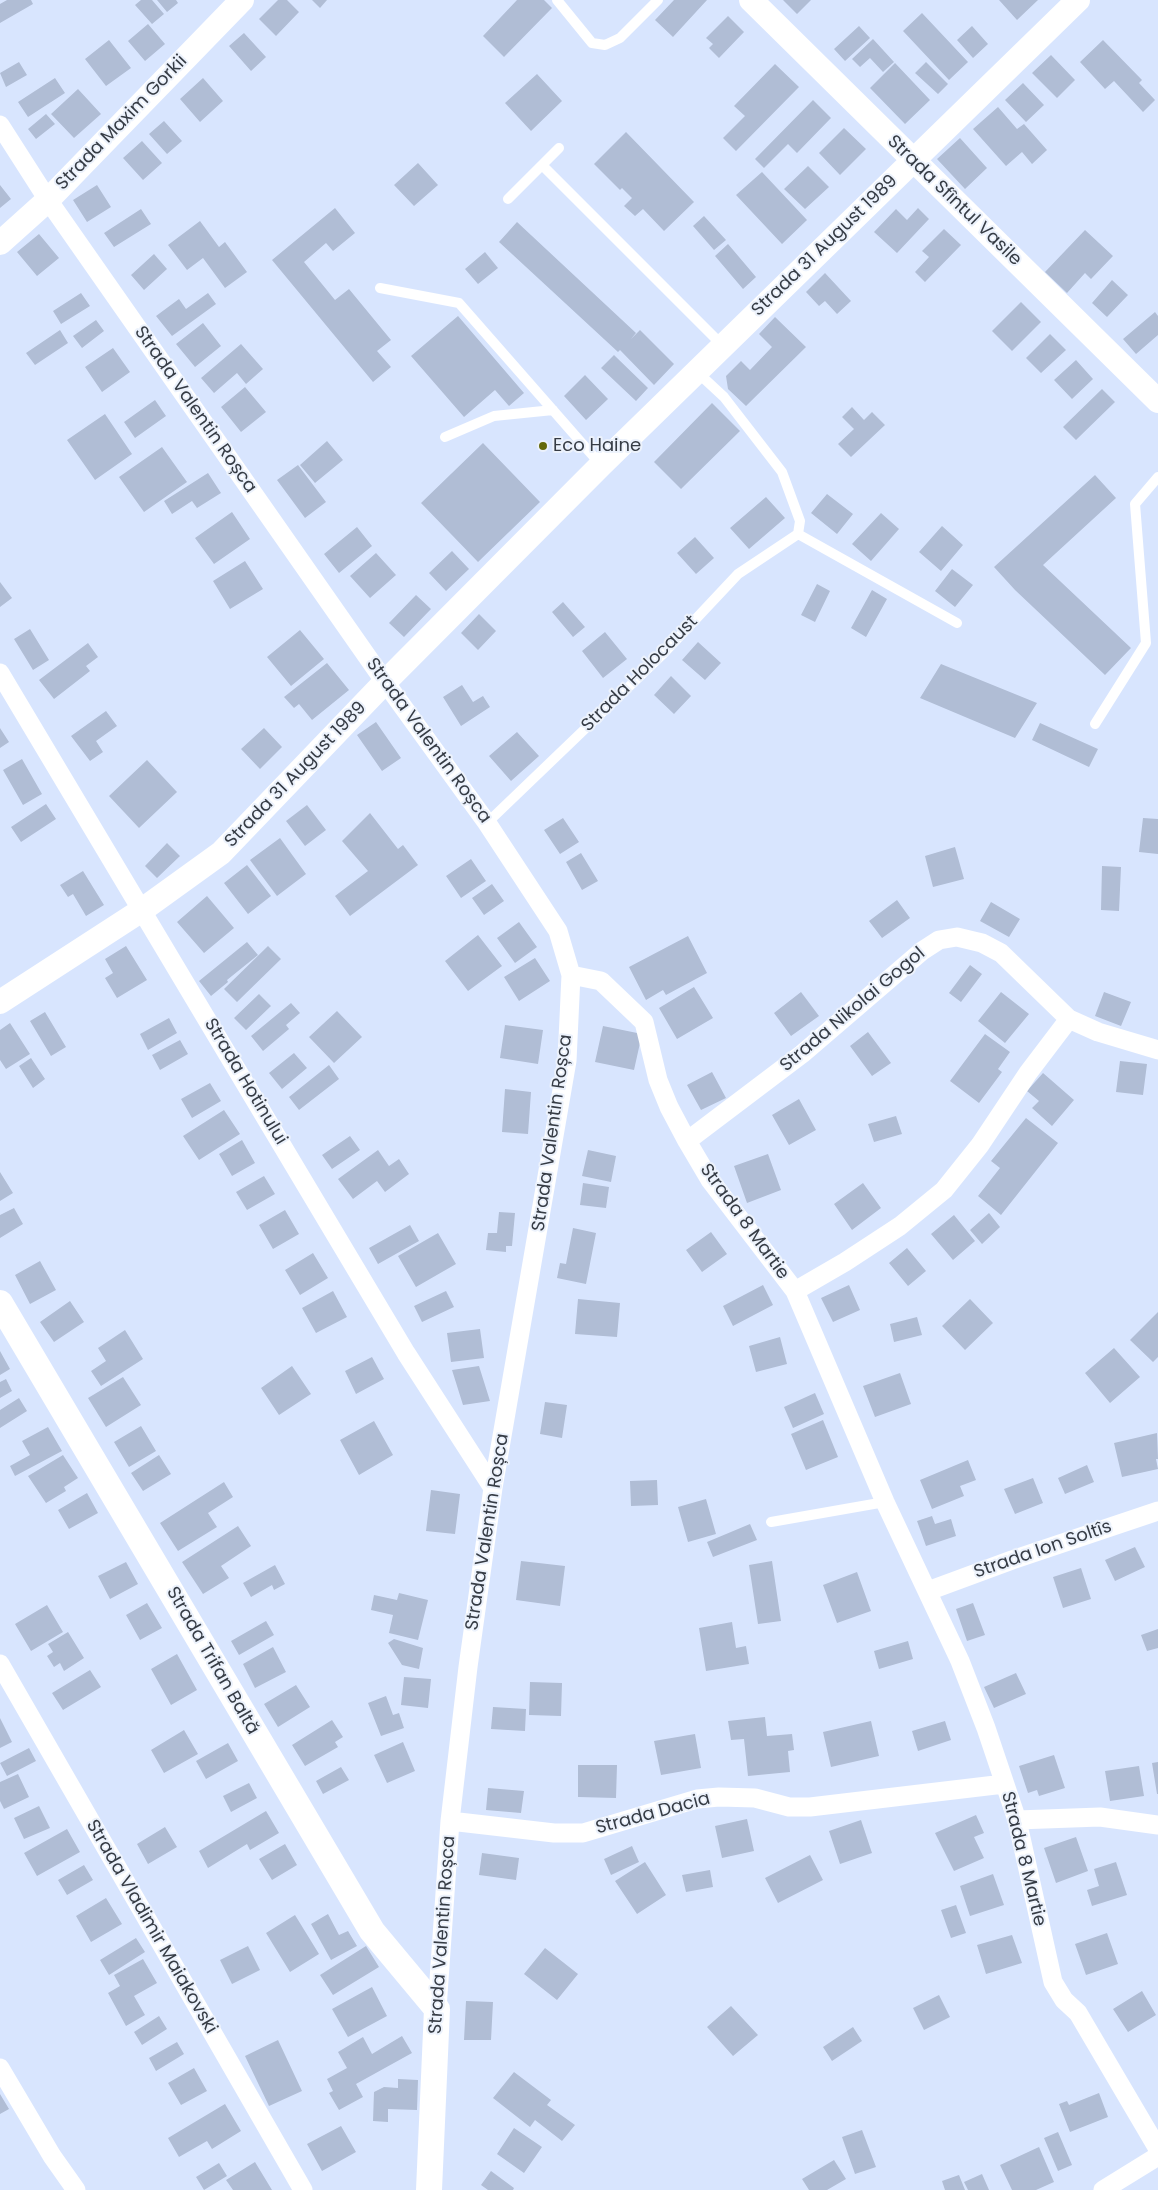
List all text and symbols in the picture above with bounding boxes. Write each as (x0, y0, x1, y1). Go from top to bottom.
street label: Strada Maxim Gorkii (52, 51, 192, 195)
street label: Strada Sfîntul Vasile (882, 131, 1026, 271)
street label: Strada 31 August 1989 (748, 171, 902, 321)
street label: Strada Valentin Roșca (129, 322, 261, 498)
place label: Eco Haine (553, 435, 641, 457)
marker: Eco Haine (537, 440, 549, 452)
street label: Strada Holocaust (577, 611, 703, 737)
street label: Strada Valentin Roșca (361, 654, 495, 828)
street label: Strada 31 August 1989 (221, 698, 371, 852)
street label: Strada Nikolai Gogol (776, 943, 930, 1077)
street label: Strada Hotinului (199, 1015, 291, 1149)
street label: Strada Valentin Roșca (528, 1033, 578, 1233)
street label: Strada 8 Martie (695, 1160, 793, 1284)
street label: Strada Valentin Roșca (462, 1432, 514, 1632)
street label: Strada Ion Soltîs (971, 1516, 1115, 1584)
street label: Strada Trifan Baltă (161, 1583, 263, 1739)
street label: Strada Dacia (593, 1788, 713, 1840)
street label: Strada 8 Martie (996, 1790, 1050, 1928)
street label: Strada Vladimir Maiakovski (81, 1816, 221, 2038)
street label: Strada Valentin Roșca (425, 1835, 461, 2035)

